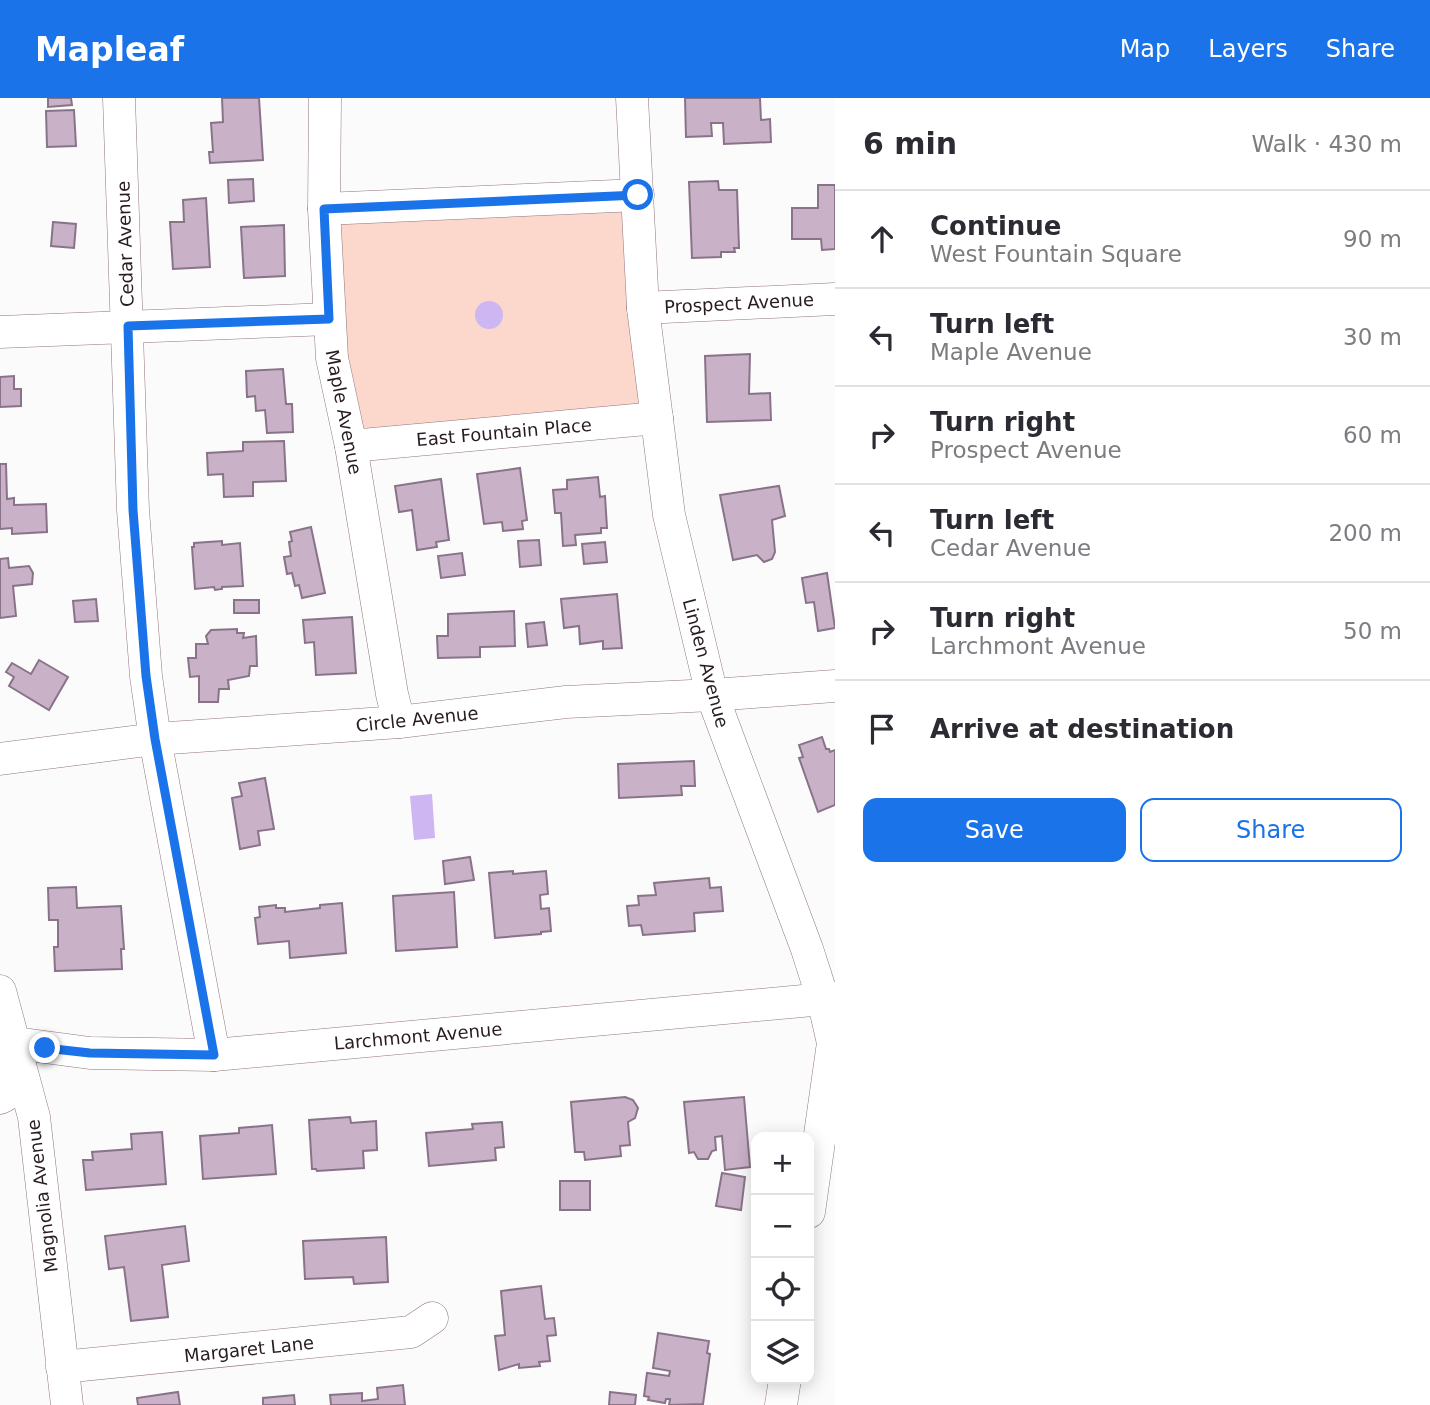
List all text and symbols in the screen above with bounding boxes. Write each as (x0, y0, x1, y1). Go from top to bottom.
text: Mapleaf (35, 30, 184, 69)
text: Map (1120, 35, 1170, 63)
text: Layers (1208, 35, 1288, 63)
text: Share (1326, 35, 1395, 63)
text: 6 min (863, 126, 957, 161)
text: Walk · 430 m (1251, 131, 1402, 157)
route start (622, 179, 653, 210)
street label: Cedar Avenue (112, 181, 138, 307)
text: Continue (930, 211, 1061, 241)
icon: ahead (863, 220, 901, 258)
text: 90 m (1343, 226, 1402, 252)
text: West Fountain Square (930, 241, 1182, 267)
street label: Prospect Avenue (664, 289, 814, 317)
text: Turn left (930, 309, 1054, 339)
icon: left (863, 318, 901, 356)
text: 30 m (1343, 324, 1402, 350)
text: Maple Avenue (930, 339, 1092, 365)
street label: Maple Avenue (322, 348, 366, 476)
text: Turn right (930, 407, 1075, 437)
street label: East Fountain Place (415, 414, 593, 450)
icon: right (863, 416, 901, 454)
text: 60 m (1343, 422, 1402, 448)
text: Prospect Avenue (930, 437, 1122, 463)
text: Turn left (930, 505, 1054, 535)
icon: left (863, 514, 901, 552)
text: 200 m (1328, 520, 1402, 546)
text: Cedar Avenue (930, 535, 1091, 561)
street label: Linden Avenue (679, 596, 733, 730)
text: Turn right (930, 603, 1075, 633)
icon: right (863, 612, 901, 650)
text: 50 m (1343, 618, 1402, 644)
text: Larchmont Avenue (930, 633, 1146, 659)
street label: Circle Avenue (355, 702, 479, 736)
icon: arrive (863, 710, 901, 748)
text: Arrive at destination (930, 714, 1234, 744)
button: Save (863, 798, 1126, 862)
button: Share (1140, 798, 1402, 862)
street label: Larchmont Avenue (333, 1018, 503, 1054)
route end (29, 1032, 60, 1063)
street label: Magnolia Avenue (22, 1118, 62, 1274)
map controls (751, 1132, 814, 1384)
button: + (751, 1132, 814, 1195)
button: − (751, 1195, 814, 1258)
button: locate (751, 1258, 814, 1321)
button: layers (751, 1321, 814, 1384)
street label: Margaret Lane (183, 1332, 315, 1366)

